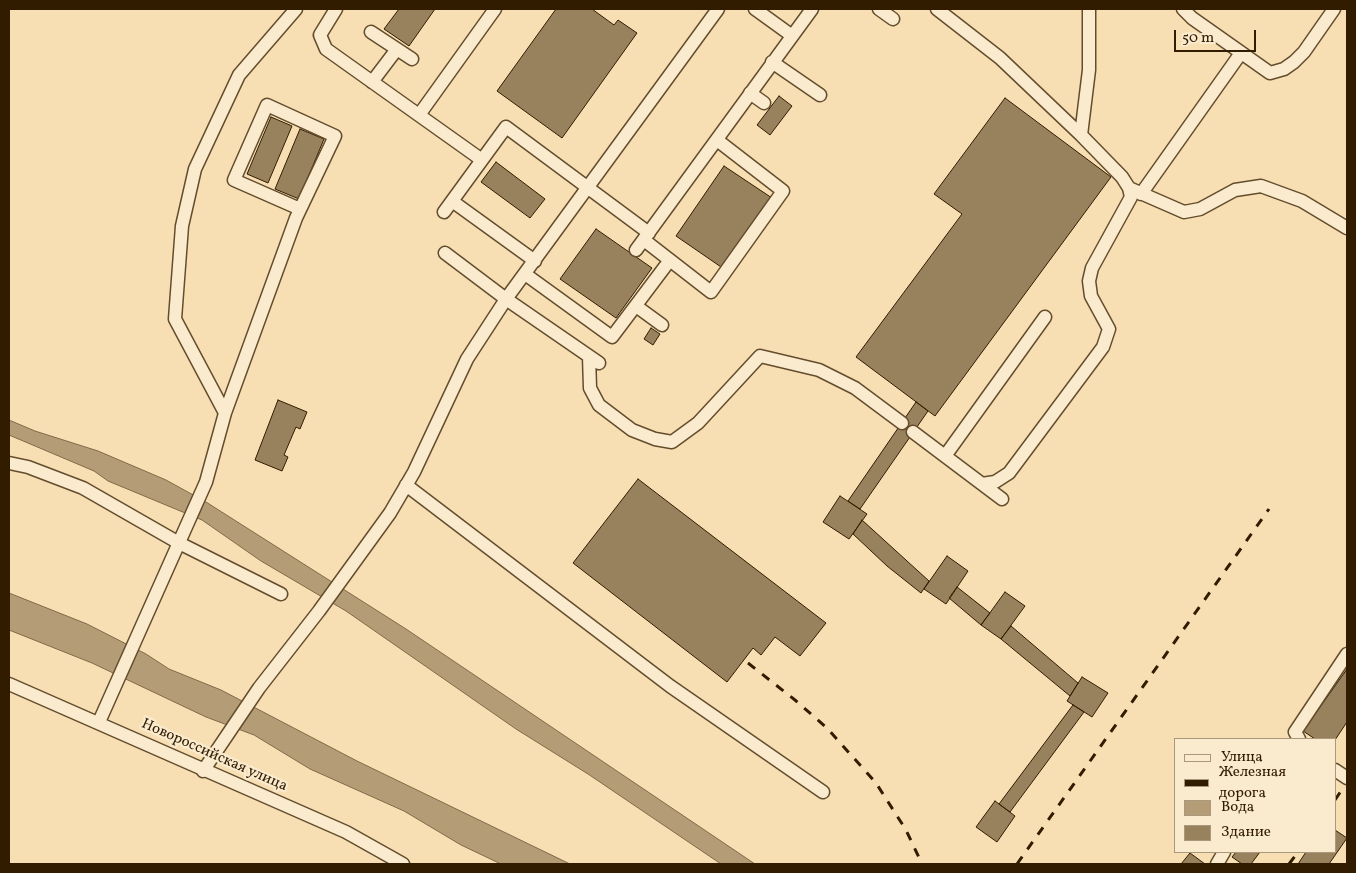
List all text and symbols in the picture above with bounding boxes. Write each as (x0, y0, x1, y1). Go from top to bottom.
scale bar (1176, 20, 1258, 52)
text: 50 m (1182, 28, 1214, 49)
street label: Новороссийская улица (138, 716, 290, 796)
legend (1174, 738, 1336, 853)
text: Улица (1221, 747, 1263, 768)
text: Железная дорога (1219, 762, 1286, 804)
text: Вода (1221, 797, 1254, 818)
text: Здание (1221, 822, 1271, 843)

